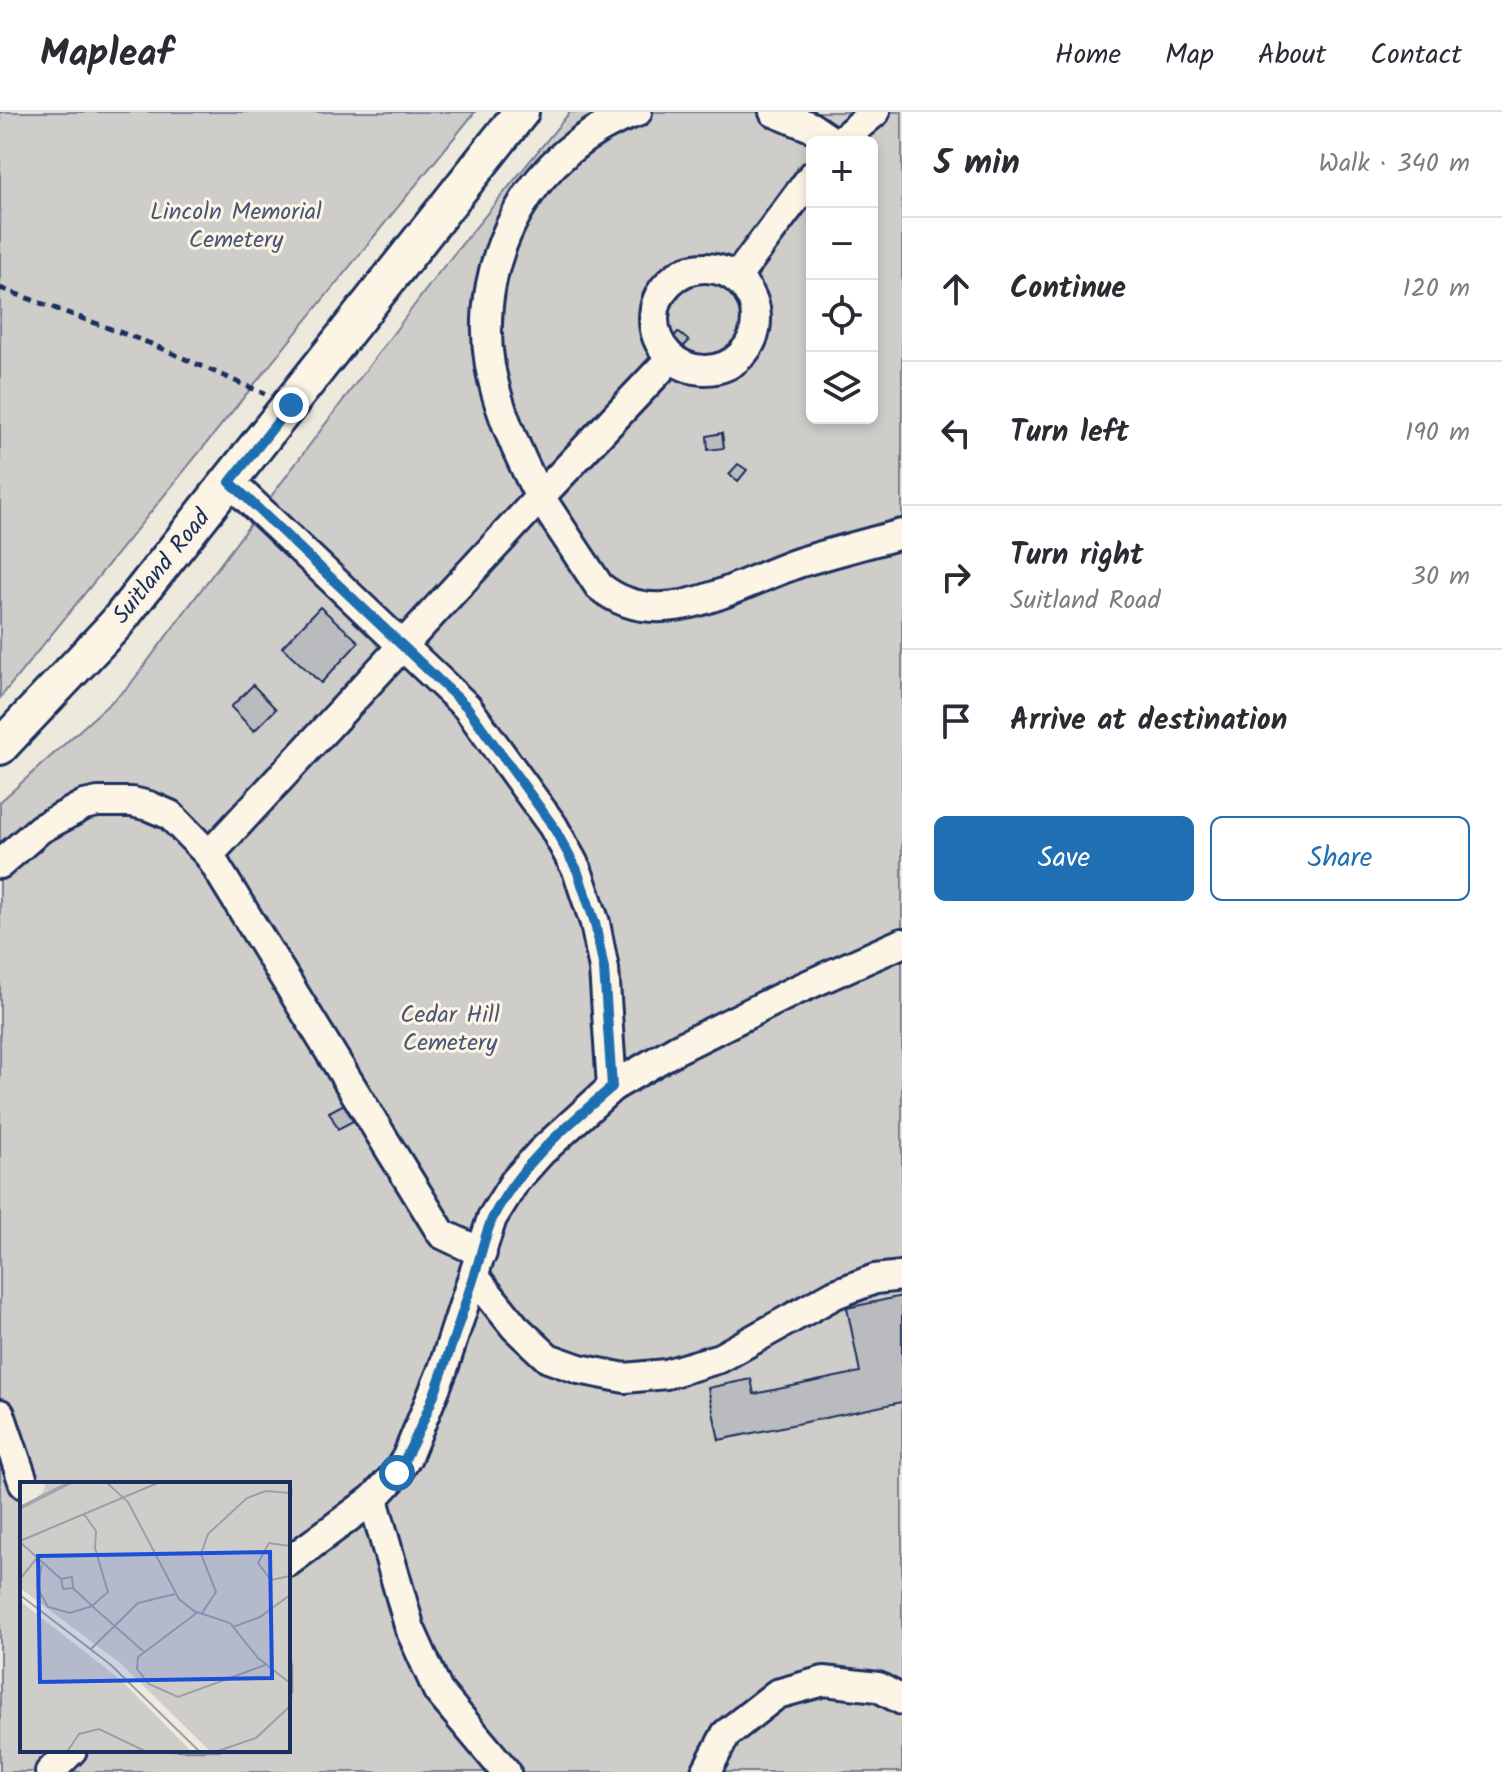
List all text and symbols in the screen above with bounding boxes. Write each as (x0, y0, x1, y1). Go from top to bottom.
text: Mapleaf (40, 25, 173, 85)
text: Home (1055, 33, 1121, 78)
text: Map (1165, 33, 1214, 78)
text: About (1258, 33, 1326, 78)
text: Contact (1370, 33, 1462, 78)
map controls (806, 136, 878, 424)
button: + (806, 136, 878, 208)
text: 5 min (934, 137, 1020, 191)
text: Walk · 340 m (1319, 143, 1470, 185)
park label: Lincoln Memorial Cemetery (150, 193, 322, 260)
button: − (806, 208, 878, 280)
text: Continue (1010, 265, 1126, 313)
icon: ahead (934, 267, 978, 311)
text: 120 m (1403, 268, 1470, 310)
button: locate (806, 280, 878, 352)
button: layers (806, 352, 878, 424)
route end (273, 387, 309, 423)
text: Turn left (1010, 409, 1129, 457)
icon: left (934, 411, 978, 455)
text: 190 m (1405, 412, 1470, 454)
street label: Suitland Road (103, 500, 222, 633)
text: Turn right (1010, 532, 1143, 580)
icon: right (934, 555, 978, 599)
text: 30 m (1411, 556, 1470, 598)
text: Suitland Road (1010, 580, 1161, 622)
text: Arrive at destination (1010, 697, 1287, 745)
icon: arrive (934, 699, 978, 743)
button: Save (934, 816, 1194, 901)
button: Share (1210, 816, 1470, 901)
park label: Cedar Hill Cemetery (400, 996, 500, 1063)
route start (379, 1455, 415, 1491)
inset map (20, 1482, 290, 1752)

